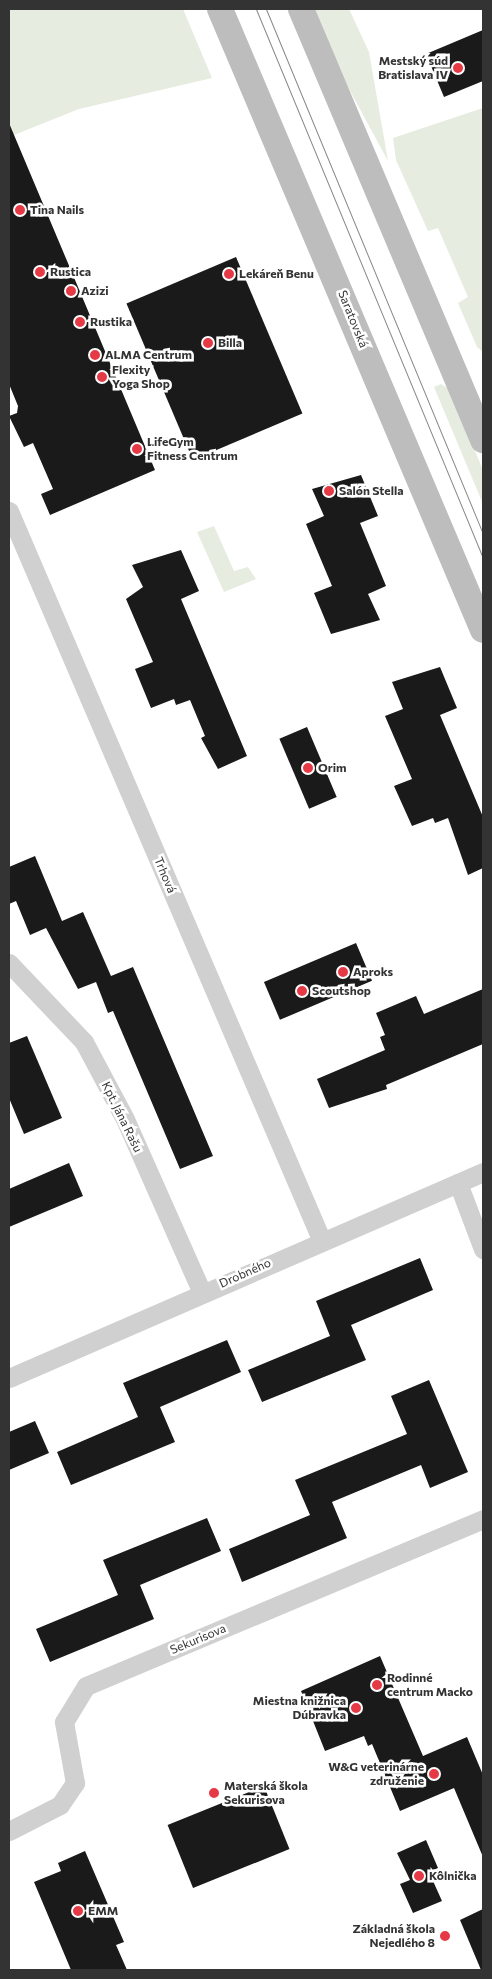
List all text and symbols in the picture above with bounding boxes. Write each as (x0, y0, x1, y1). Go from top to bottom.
place label: Mestský súd Bratislava IV (378, 54, 448, 82)
marker: Mestský súd Bratislava IV (452, 62, 464, 74)
place label: Tina Nails (30, 203, 84, 217)
marker: Tina Nails (14, 204, 26, 216)
place label: Rustica (50, 265, 91, 279)
marker: Rustica (34, 266, 46, 278)
place label: Lekáreň Benu (239, 267, 314, 281)
marker: Lekáreň Benu (223, 268, 235, 280)
place label: Azizi (81, 284, 109, 298)
marker: Azizi (65, 285, 77, 297)
street label: Saratovská (335, 288, 371, 350)
place label: Rustika (90, 315, 132, 329)
marker: Rustika (74, 316, 86, 328)
place label: Billa (218, 336, 242, 350)
marker: Billa (202, 337, 214, 349)
place label: ALMA Centrum (105, 348, 192, 362)
marker: ALMA Centrum (89, 349, 101, 361)
place label: Flexity Yoga Shop (112, 363, 170, 391)
marker: Flexity Yoga Shop (96, 371, 108, 383)
place label: LifeGym Fitness Centrum (147, 435, 238, 463)
marker: LifeGym Fitness Centrum (131, 443, 143, 455)
place label: Salón Stella (339, 484, 403, 498)
marker: Salón Stella (323, 485, 335, 497)
place label: Orim (318, 761, 347, 775)
marker: Orim (302, 762, 314, 774)
street label: Trhová (151, 855, 179, 895)
place label: Aproks (353, 965, 393, 979)
marker: Aproks (337, 966, 349, 978)
place label: Scoutshop (312, 984, 371, 998)
marker: Scoutshop (296, 985, 308, 997)
street label: Kpt. Jána Rašu (99, 1079, 145, 1155)
street label: Drobného (217, 1255, 273, 1291)
street label: Sekurisova (168, 1621, 228, 1657)
place label: Rodinné centrum Macko (387, 1671, 473, 1699)
marker: Rodinné centrum Macko (371, 1679, 383, 1691)
place label: Miestna knižnica Dúbravka (253, 1694, 346, 1722)
marker: Miestna knižnica Dúbravka (350, 1702, 362, 1714)
place label: W&G veterinárne združenie (328, 1760, 424, 1788)
marker: W&G veterinárne združenie (428, 1768, 440, 1780)
place label: Materská škola Sekurisova (224, 1779, 308, 1807)
marker: Materská škola Sekurisova (208, 1787, 220, 1799)
place label: Kôlnička (429, 1869, 477, 1883)
marker: Kôlnička (413, 1870, 425, 1882)
place label: EMM (88, 1904, 118, 1918)
marker: EMM (72, 1905, 84, 1917)
place label: Základná škola Nejedlého 8 (353, 1922, 435, 1950)
marker: Základná škola Nejedlého 8 (439, 1930, 451, 1942)

